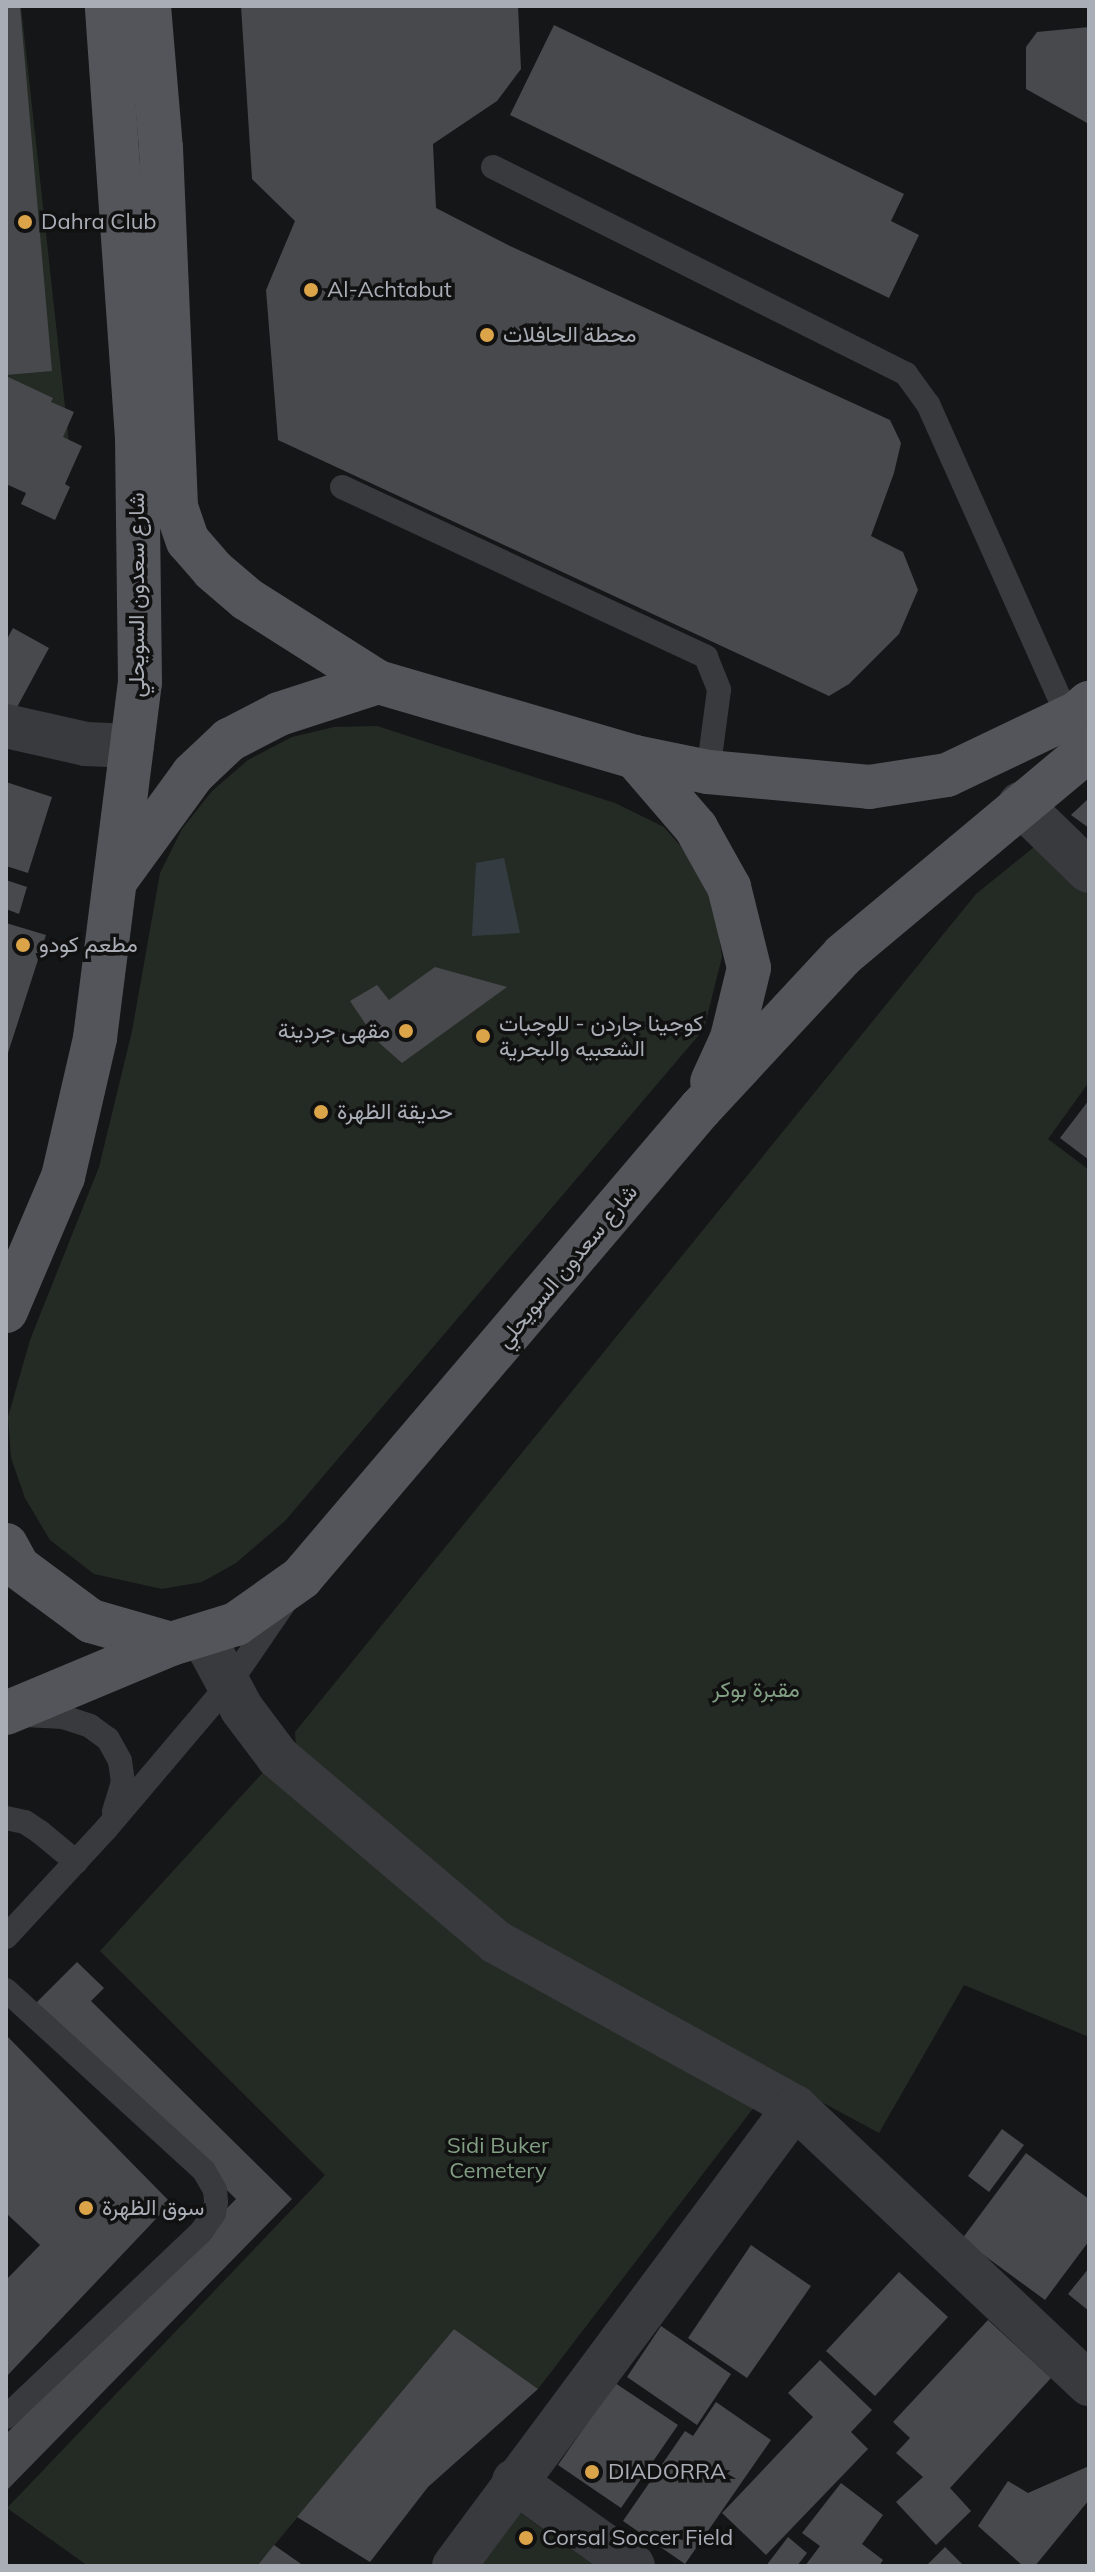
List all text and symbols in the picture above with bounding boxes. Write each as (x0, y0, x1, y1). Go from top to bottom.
place label: Dahra Club (41, 209, 157, 235)
marker: Dahra Club (16, 213, 34, 231)
place label: Al-Achtabut (327, 277, 452, 303)
marker: Al-Achtabut (302, 281, 320, 299)
place label: محطة الحافلات (503, 322, 636, 348)
marker: محطة الحافلات (478, 326, 496, 344)
street label: شارع سعدون السويحلي (124, 493, 150, 697)
place label: مطعم كودو (39, 932, 138, 958)
marker: مطعم كودو (14, 936, 32, 954)
place label: كوجينا جاردن - للوجبات الشعبيه والبحرية (499, 1010, 703, 1062)
place label: مقهى جردينة (278, 1018, 390, 1044)
marker: مقهى جردينة (397, 1022, 415, 1040)
marker: كوجينا جاردن - للوجبات الشعبيه والبحرية (474, 1027, 492, 1045)
place label: حديقة الظهرة (337, 1099, 453, 1125)
marker: حديقة الظهرة (312, 1103, 330, 1121)
street label: شارع سعدون السويحلي (491, 1179, 643, 1353)
park label: مقبرة بوكر (712, 1677, 800, 1703)
park label: Sidi Buker Cemetery (447, 2132, 549, 2184)
place label: سوق الظهرة (102, 2195, 204, 2221)
marker: سوق الظهرة (77, 2199, 95, 2217)
place label: DIADORRA (608, 2459, 726, 2485)
marker: DIADORRA (583, 2463, 601, 2481)
place label: Corsal Soccer Field (542, 2525, 733, 2551)
marker: Corsal Soccer Field (517, 2529, 535, 2547)

